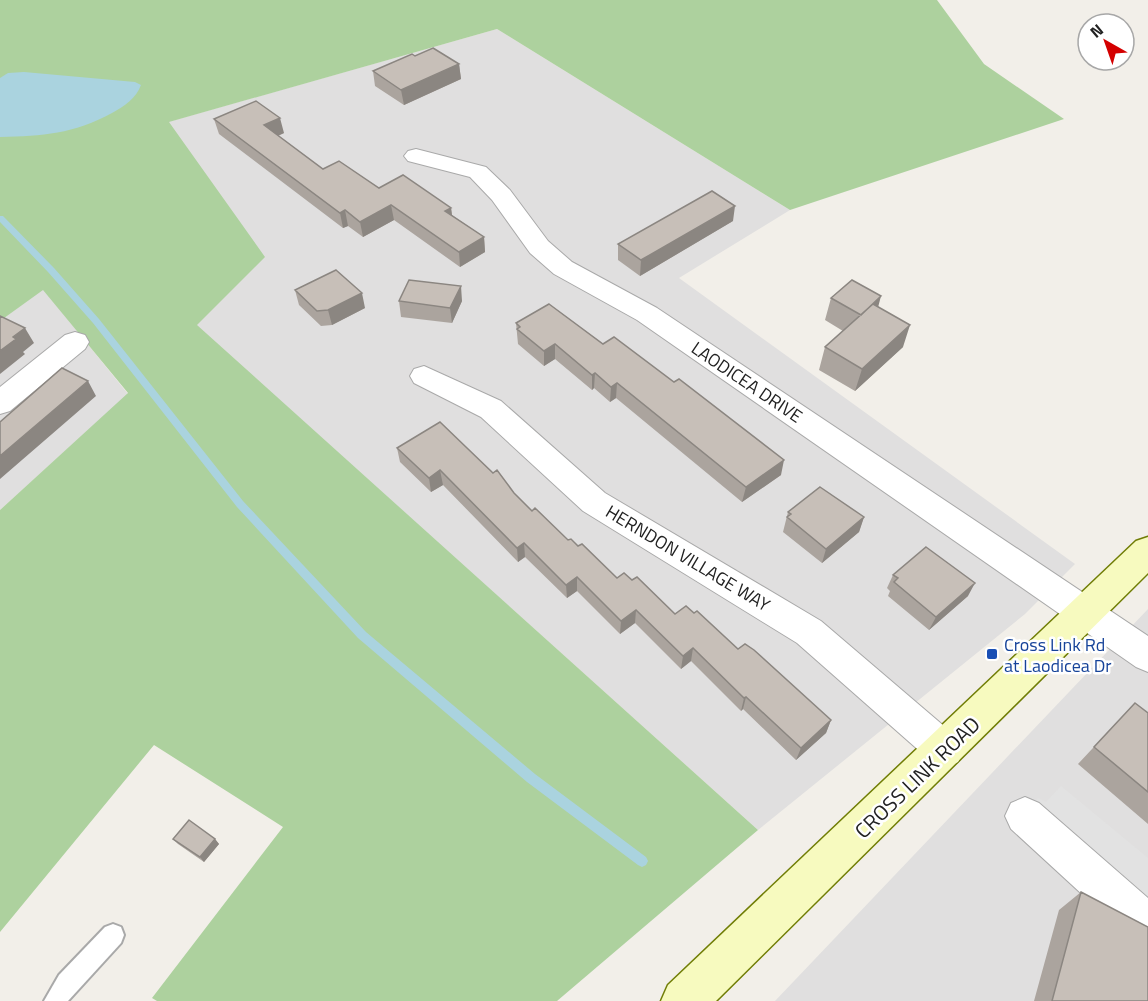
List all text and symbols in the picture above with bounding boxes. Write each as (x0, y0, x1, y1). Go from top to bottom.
north arrow (1076, 12, 1136, 72)
text: N (1084, 18, 1108, 43)
street label: LAODICEA DRIVE (686, 335, 808, 429)
street label: HERNDON VILLAGE WAY (601, 498, 776, 618)
place label: Cross Link Rd at Laodicea Dr (1004, 631, 1112, 679)
marker: Cross Link Rd at Laodicea Dr (985, 647, 999, 661)
street label: CROSS LINK ROAD (847, 708, 987, 846)

